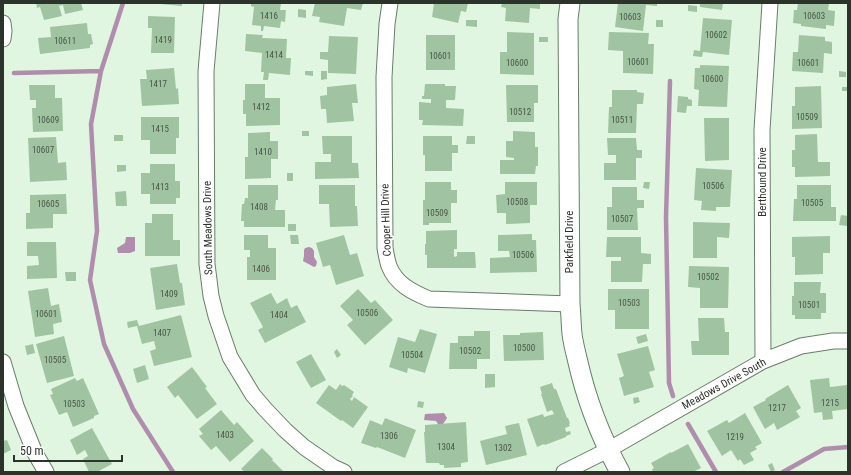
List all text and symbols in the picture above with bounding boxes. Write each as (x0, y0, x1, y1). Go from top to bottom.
house number: 1416 (260, 11, 278, 21)
house number: 10603 (803, 11, 825, 21)
house number: 10603 (619, 12, 641, 22)
house number: 10602 (705, 30, 728, 40)
house number: 1419 (154, 35, 172, 45)
house number: 10611 (54, 36, 76, 46)
house number: 1414 (265, 50, 283, 60)
house number: 10601 (429, 51, 451, 61)
house number: 10601 (627, 57, 649, 67)
house number: 10600 (506, 58, 528, 68)
house number: 10601 (797, 58, 819, 68)
house number: 10600 (701, 74, 723, 84)
house number: 1417 (149, 79, 167, 89)
house number: 1412 (252, 102, 270, 112)
house number: 10512 (509, 107, 532, 117)
house number: 10509 (796, 112, 818, 122)
house number: 10609 (37, 115, 59, 125)
house number: 10511 (611, 115, 633, 125)
house number: 1415 (151, 124, 169, 134)
house number: 10607 (32, 145, 55, 155)
house number: 1410 (254, 147, 272, 157)
street label: Berthound Drive (756, 147, 769, 217)
street label: South Meadows Drive (201, 181, 215, 275)
house number: 10506 (702, 181, 724, 191)
house number: 1413 (151, 182, 169, 192)
street label: Cooper Hill Drive (378, 183, 394, 257)
house number: 10508 (506, 197, 528, 207)
house number: 10505 (801, 198, 824, 208)
house number: 10605 (37, 199, 60, 209)
house number: 1408 (250, 202, 268, 212)
house number: 10509 (426, 208, 448, 218)
street label: Parkfield Drive (563, 211, 576, 273)
house number: 10507 (611, 214, 634, 224)
house number: 10506 (512, 250, 534, 260)
house number: 1406 (252, 264, 270, 274)
house number: 10502 (697, 272, 720, 282)
house number: 1409 (160, 289, 178, 299)
house number: 10503 (618, 298, 640, 308)
house number: 10501 (798, 300, 820, 310)
house number: 10506 (356, 308, 378, 318)
house number: 10601 (35, 309, 57, 319)
house number: 1404 (270, 310, 288, 320)
house number: 1407 (153, 328, 171, 338)
house number: 10500 (513, 343, 535, 353)
house number: 10502 (459, 346, 482, 356)
house number: 10504 (401, 350, 424, 360)
house number: 10505 (44, 355, 67, 365)
street label: Meadows Drive South (680, 356, 768, 412)
house number: 1215 (821, 398, 839, 408)
house number: 10503 (63, 399, 85, 409)
house number: 1217 (768, 403, 786, 413)
house number: 1403 (216, 430, 234, 440)
house number: 1306 (380, 431, 398, 441)
house number: 1219 (726, 432, 744, 442)
scale bar (14, 437, 122, 463)
house number: 1304 (437, 442, 455, 452)
house number: 1302 (494, 443, 512, 453)
text: 50 m (20, 444, 44, 458)

